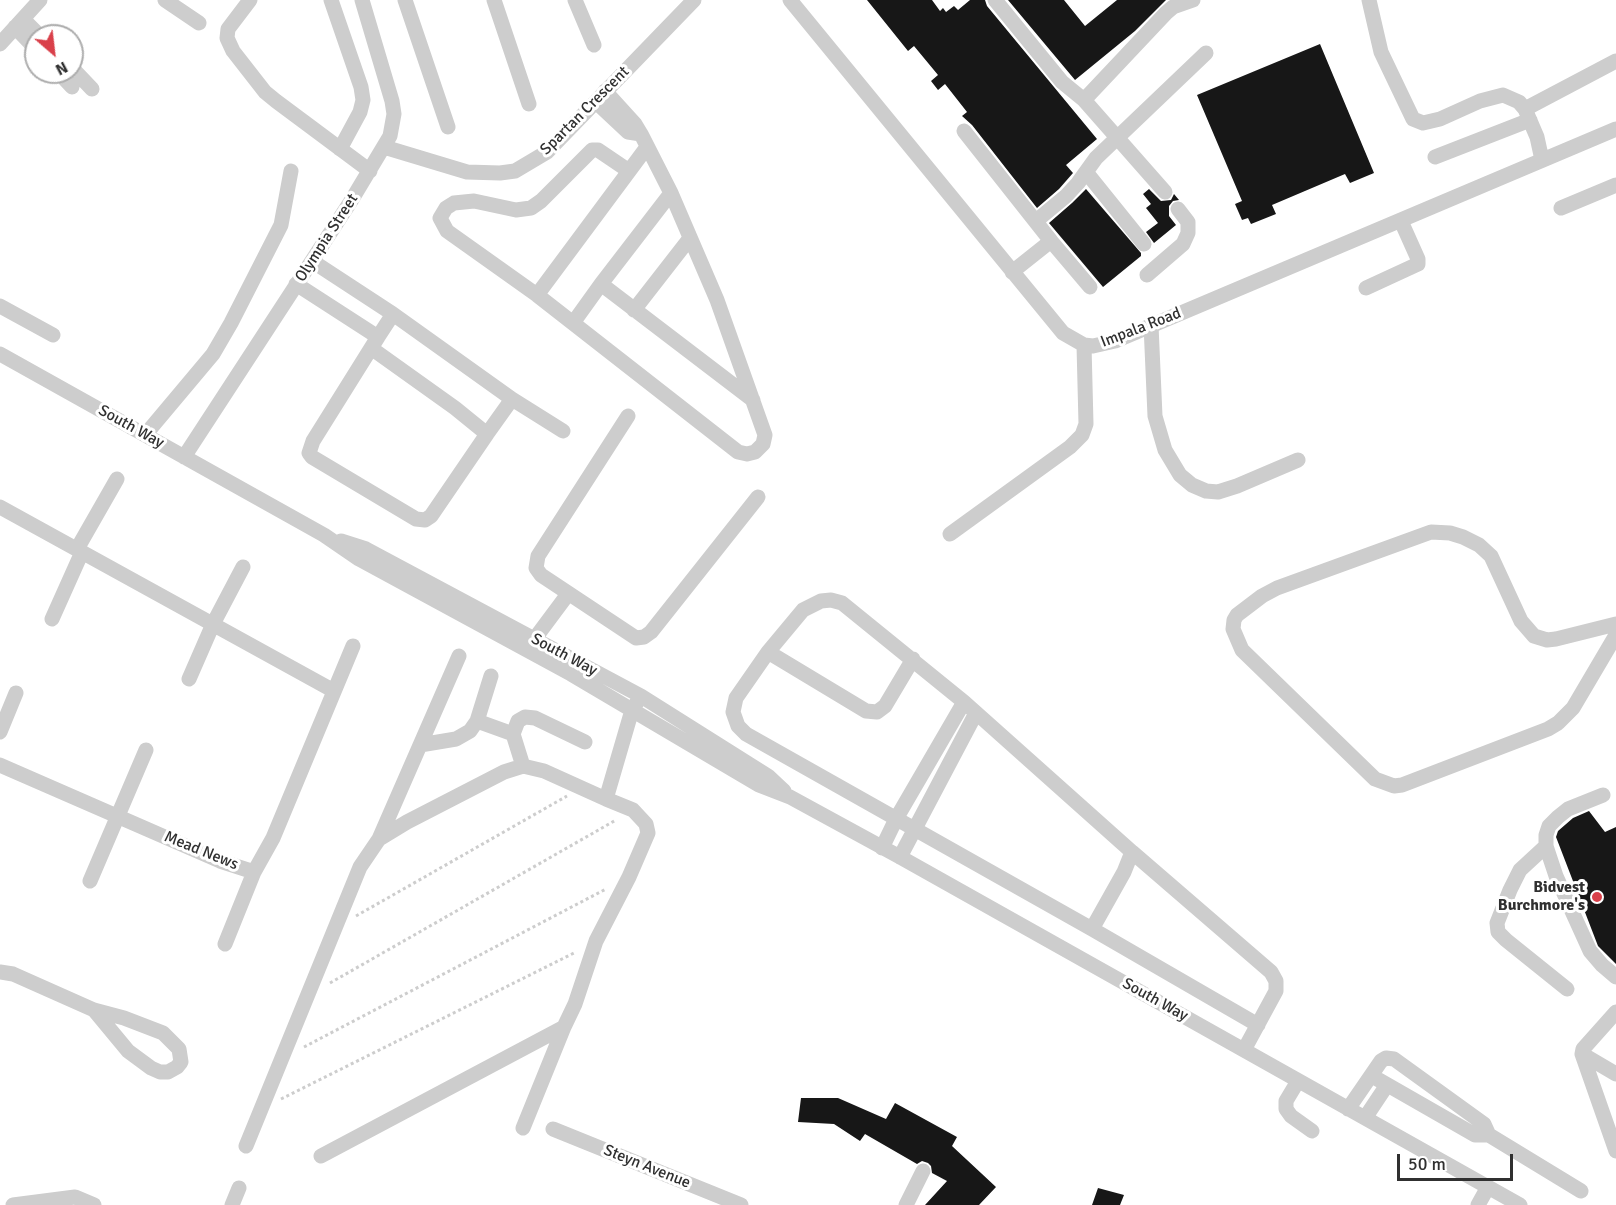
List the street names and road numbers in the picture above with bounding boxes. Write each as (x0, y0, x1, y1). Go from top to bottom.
street label: Spartan Crescent (537, 63, 633, 159)
street label: Olympia Street (291, 190, 363, 286)
street label: Impala Road (1098, 304, 1184, 352)
street label: South Way (95, 401, 167, 453)
street label: South Way (528, 630, 600, 680)
street label: Mead News (161, 827, 241, 875)
street label: South Way (1119, 974, 1191, 1026)
street label: Steyn Avenue (601, 1141, 693, 1193)

